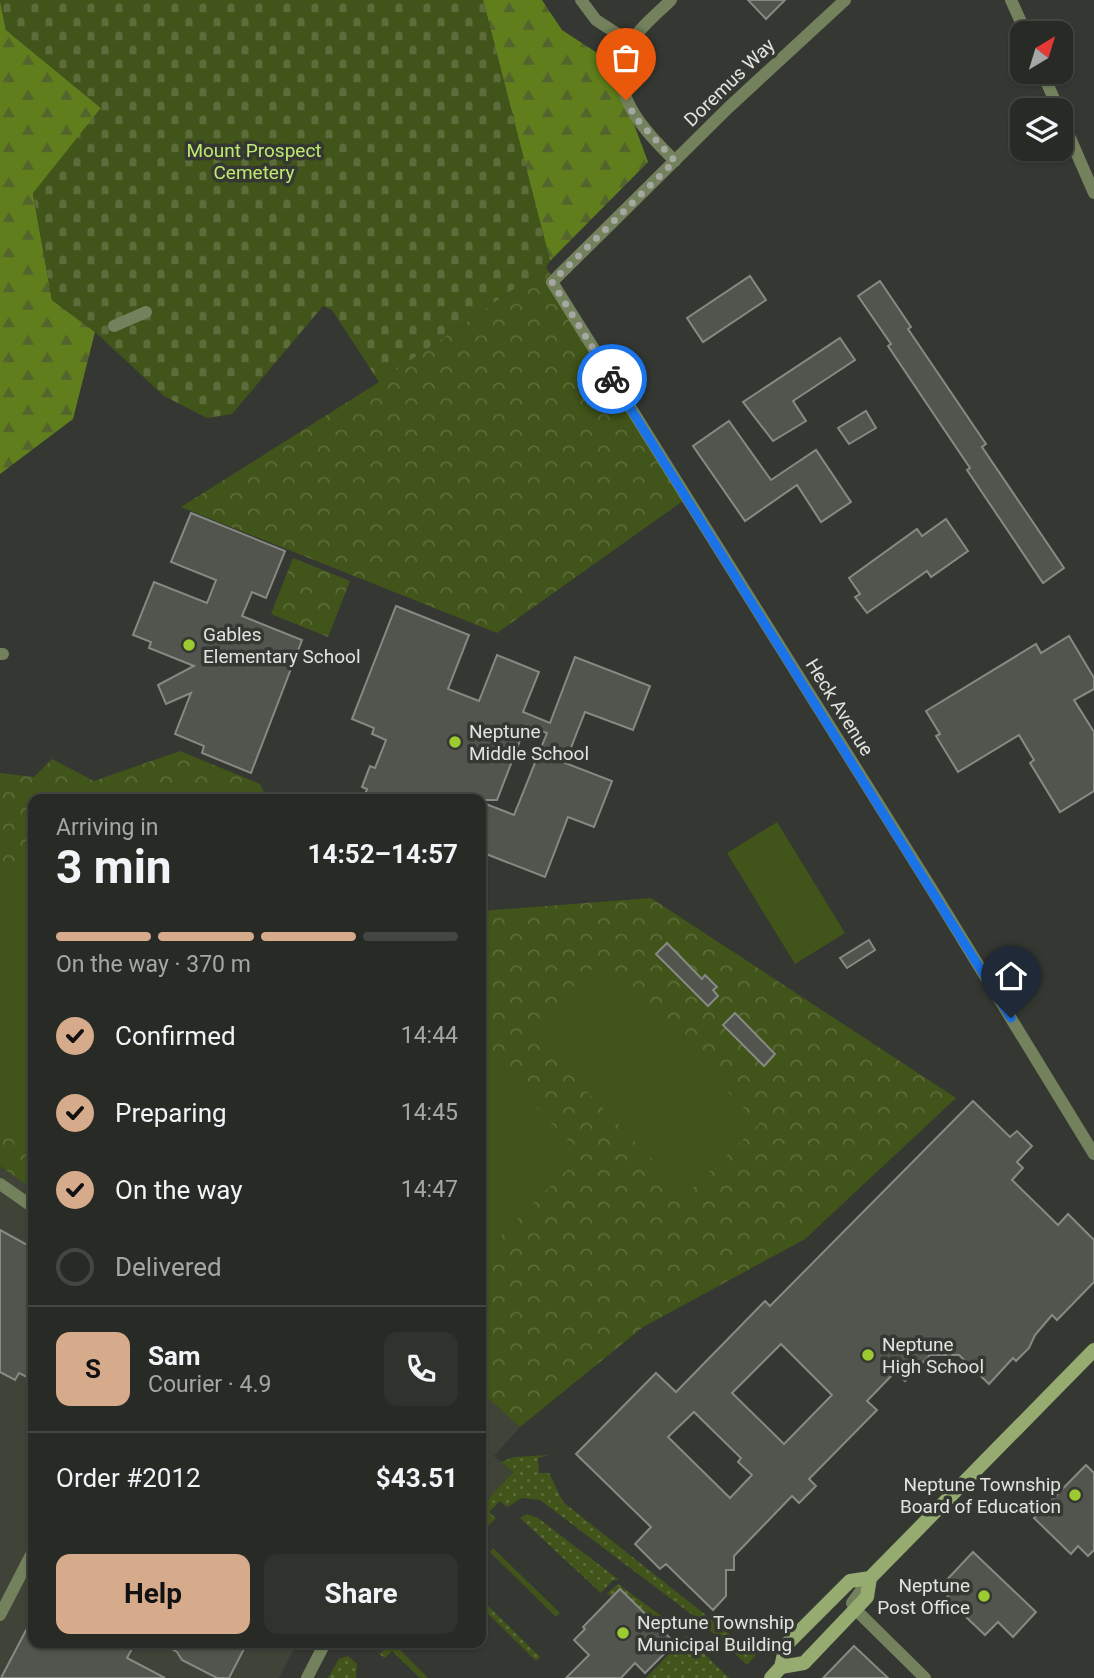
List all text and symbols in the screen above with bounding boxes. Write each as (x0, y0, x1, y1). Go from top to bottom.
north arrow (1010, 21, 1073, 84)
map controls (1010, 21, 1073, 161)
pin (596, 28, 656, 100)
street label: Doremus Way (679, 33, 779, 131)
icon: bag (607, 39, 645, 77)
button: layers (1010, 98, 1073, 161)
park label: Mount Prospect Cemetery (186, 139, 322, 184)
courier (577, 344, 647, 414)
icon: bike (593, 360, 631, 398)
place label: Gables Elementary School (203, 623, 361, 668)
marker: Gables Elementary School (181, 637, 197, 653)
street label: Heck Avenue (801, 655, 878, 760)
place label: Neptune Middle School (469, 720, 589, 765)
marker: Neptune Middle School (447, 734, 463, 750)
text: Arriving in (56, 814, 159, 841)
text: 14:52–14:57 (308, 839, 458, 869)
text: 3 min (56, 840, 172, 894)
pin (981, 946, 1041, 1018)
text: On the way · 370 m (56, 951, 251, 978)
icon: home (992, 957, 1030, 995)
icon: check (56, 1017, 94, 1055)
text: Confirmed (115, 1021, 236, 1051)
text: 14:44 (401, 1022, 458, 1049)
icon: check (56, 1094, 94, 1132)
text: Preparing (115, 1098, 227, 1128)
text: 14:45 (401, 1099, 458, 1126)
icon: check (56, 1171, 94, 1209)
text: On the way (115, 1175, 243, 1205)
text: 14:47 (401, 1176, 458, 1203)
text: Delivered (115, 1252, 222, 1282)
button: phone (384, 1332, 458, 1406)
place label: Neptune High School (882, 1333, 984, 1378)
text: Sam (148, 1341, 200, 1371)
marker: Neptune High School (860, 1347, 876, 1363)
text: S (85, 1354, 101, 1384)
text: Courier · 4.9 (148, 1371, 271, 1398)
text: Order #2012 (56, 1463, 201, 1493)
text: $43.51 (376, 1463, 458, 1493)
place label: Neptune Township Board of Education (900, 1473, 1061, 1518)
marker: Neptune Township Board of Education (1067, 1487, 1083, 1503)
button: Help (56, 1554, 250, 1634)
button: Share (264, 1554, 458, 1634)
place label: Neptune Post Office (877, 1574, 970, 1619)
marker: Neptune Post Office (976, 1588, 992, 1604)
place label: Neptune Township Municipal Building (637, 1611, 794, 1656)
marker: Neptune Township Municipal Building (615, 1625, 631, 1641)

